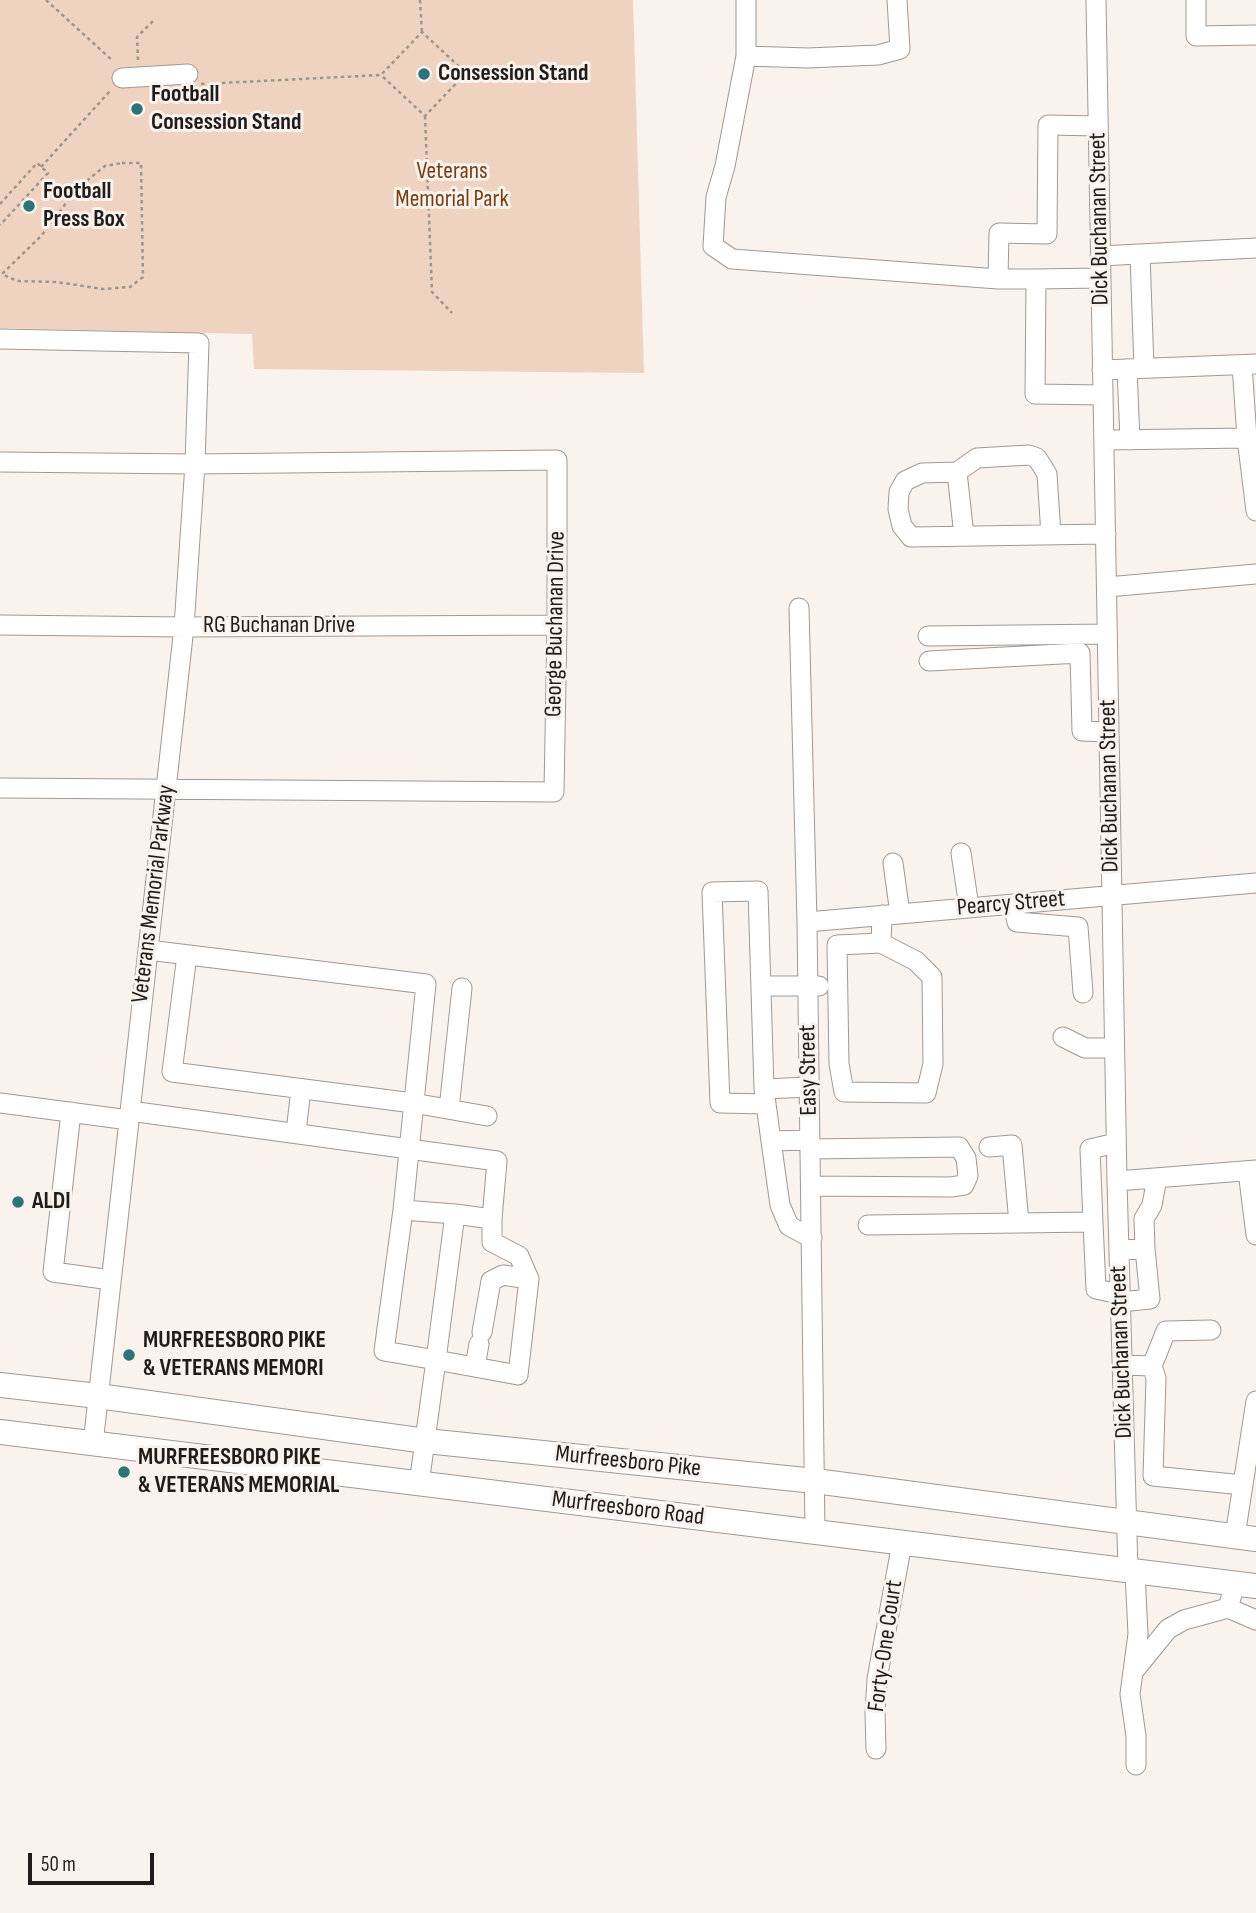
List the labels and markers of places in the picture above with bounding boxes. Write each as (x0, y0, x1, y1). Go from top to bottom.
place label: Consession Stand (438, 60, 588, 88)
marker: Consession Stand (416, 66, 432, 82)
place label: Football Consession Stand (151, 81, 301, 137)
marker: Football Consession Stand (129, 101, 145, 117)
place label: Football Press Box (43, 178, 125, 234)
marker: Football Press Box (21, 198, 37, 214)
place label: ALDI (32, 1188, 71, 1216)
marker: ALDI (10, 1194, 26, 1210)
place label: MURFREESBORO PIKE & VETERANS MEMORI (143, 1327, 326, 1383)
marker: MURFREESBORO PIKE & VETERANS MEMORI (121, 1347, 137, 1363)
place label: MURFREESBORO PIKE & VETERANS MEMORIAL (138, 1444, 339, 1500)
marker: MURFREESBORO PIKE & VETERANS MEMORIAL (116, 1464, 132, 1480)

